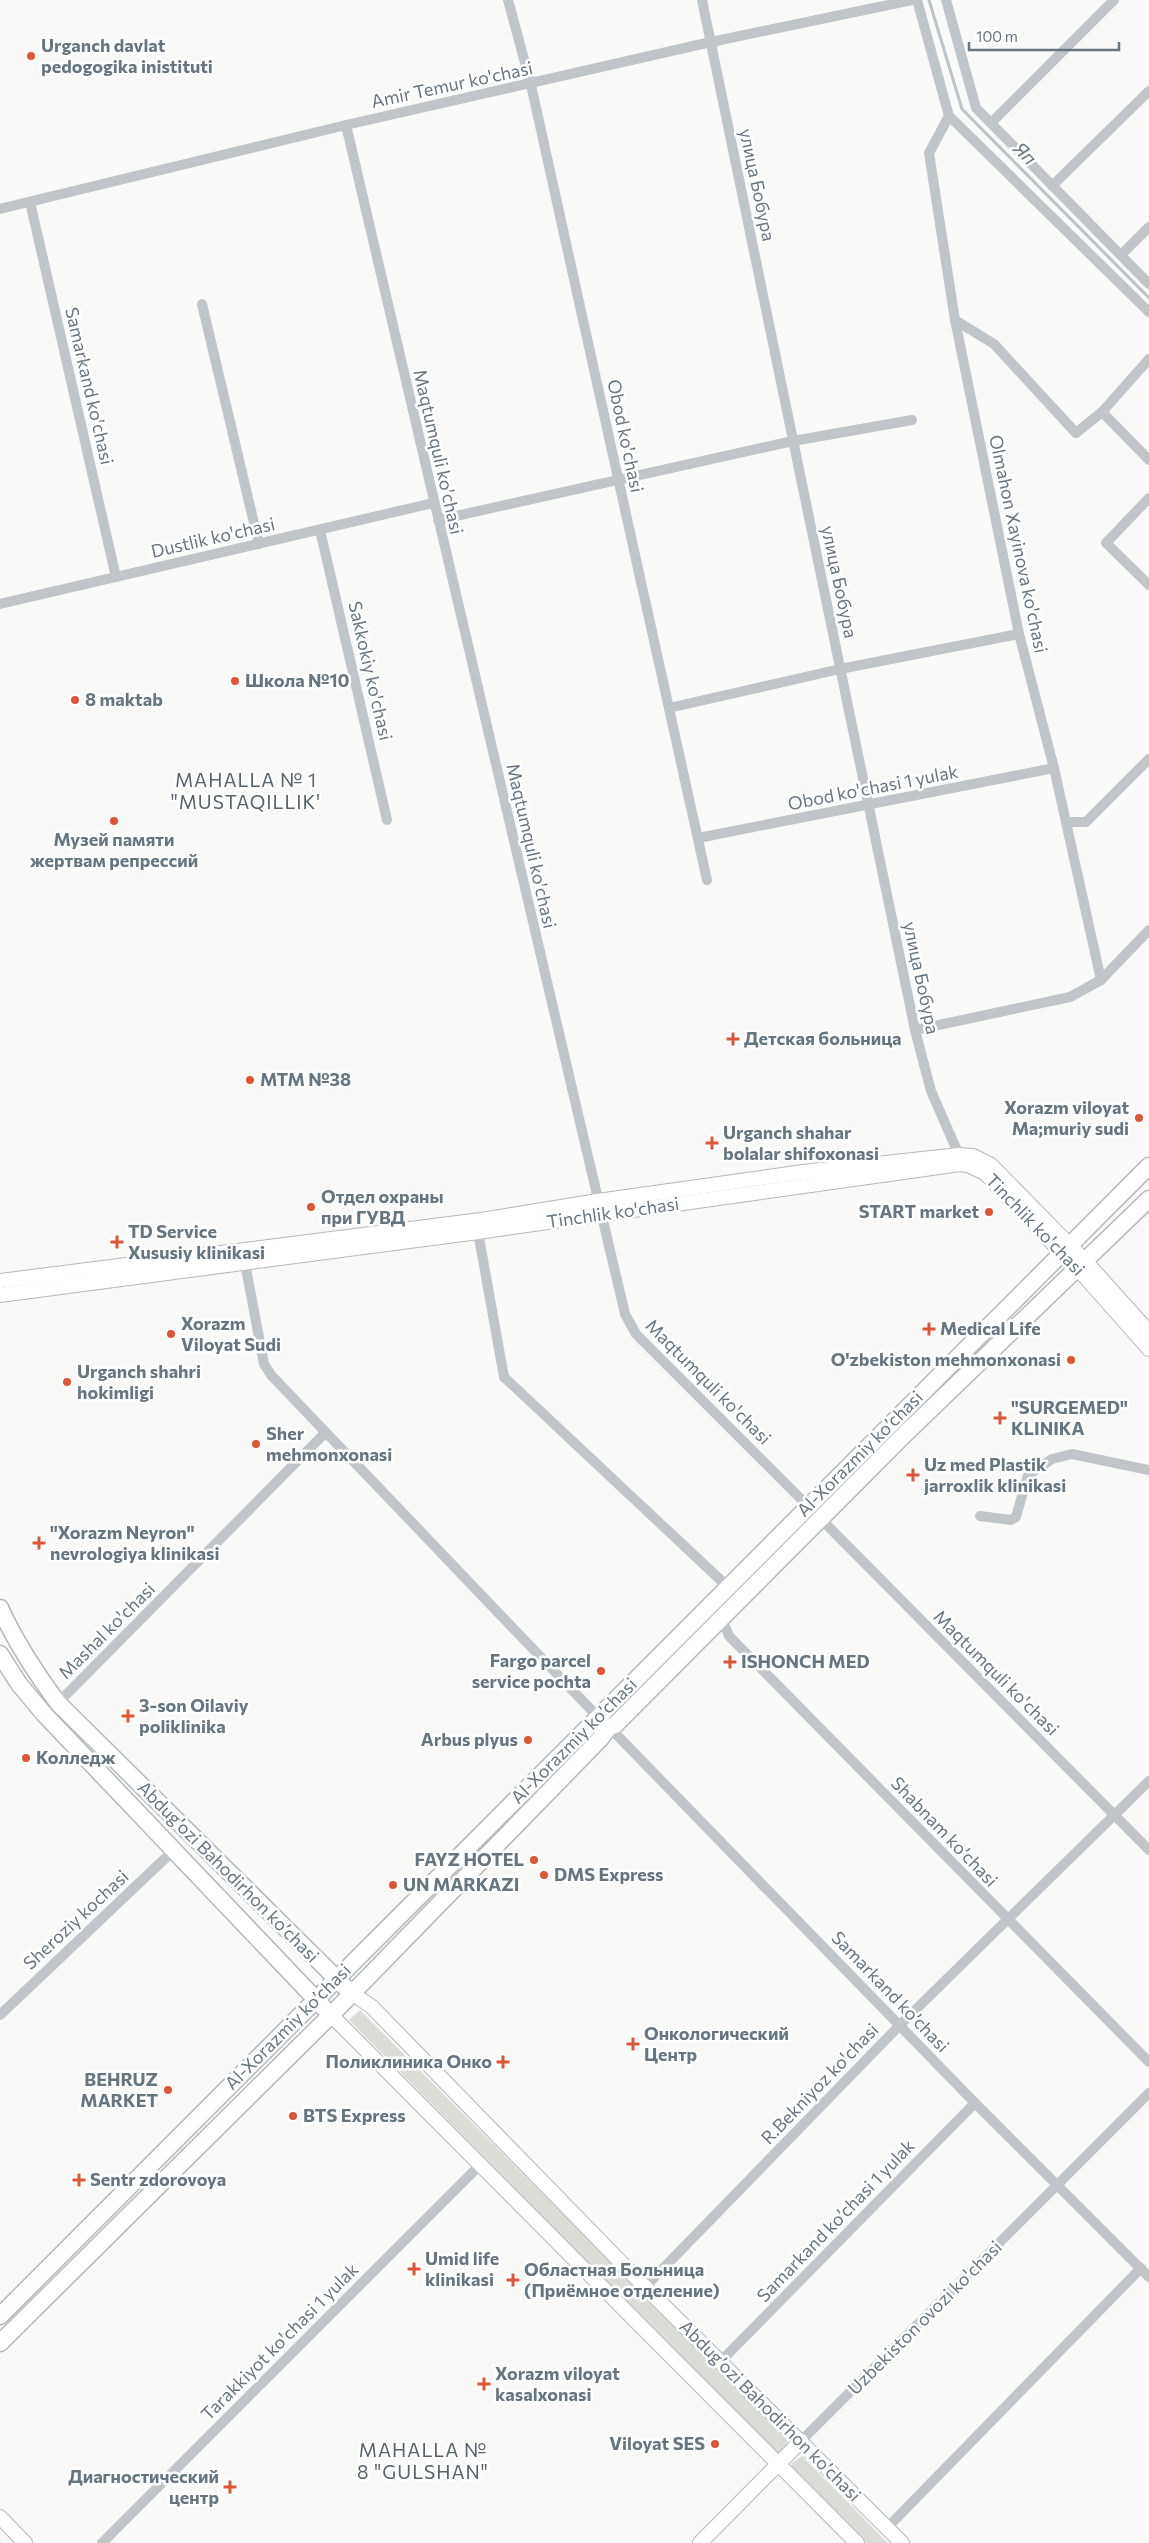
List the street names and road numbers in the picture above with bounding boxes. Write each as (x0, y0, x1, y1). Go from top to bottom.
street label: Amir Temur ko'chasi (369, 56, 535, 112)
street label: улица Бобура (735, 127, 781, 243)
street label: Samarkand ko'chasi (61, 305, 119, 467)
street label: Maqtumquli ko'chasi (409, 367, 469, 536)
street label: Obod ko'chasi (603, 377, 649, 494)
street label: Olmahon Xayinova ko'chasi (985, 433, 1053, 655)
street label: Dustlik ko'chasi (149, 512, 277, 562)
street label: улица Бобура (817, 524, 863, 640)
street label: Sakkokiy ko'chasi (344, 599, 398, 743)
street label: Obod ko'chasi 1 yulak (786, 760, 960, 814)
street label: Maqtumquli ko'chasi (502, 761, 562, 930)
street label: улица Бобура (899, 920, 945, 1036)
street label: Tinchlik ko'chasi (982, 1169, 1090, 1280)
street label: Tinchlik ko'chasi (545, 1192, 680, 1232)
street label: Maqtumquli ko'chasi (641, 1314, 776, 1449)
street label: Al-Xorazmiy ko’chasi (792, 1386, 927, 1521)
street label: Mashal ko'chasi (53, 1577, 159, 1683)
street label: Maqtumquli ko'chasi (929, 1605, 1064, 1740)
street label: Al-Xorazmiy ko’chasi (506, 1673, 641, 1808)
street label: Shabnam ko’chasi (887, 1772, 1003, 1891)
street label: Abdug’ozi Bahodirhon ko’chasi (133, 1776, 324, 1967)
street label: Sheroziy kochasi (18, 1865, 133, 1974)
street label: Samarkand ko’chasi (827, 1926, 954, 2056)
street label: Al-Xorazmiy ko’chasi (220, 1959, 355, 2094)
street label: R.Bekniyoz ko'chasi (756, 2018, 883, 2148)
street label: Samarkand ko’chasi 1 yulak (752, 2134, 919, 2306)
street label: Uzbekiston ovozi ko'chasi (843, 2236, 1006, 2399)
street label: Tarakkiyot ko'chasi 1 yulak (196, 2258, 363, 2424)
street label: Abdug’ozi Bahodirhon ko’chasi (675, 2315, 866, 2506)

